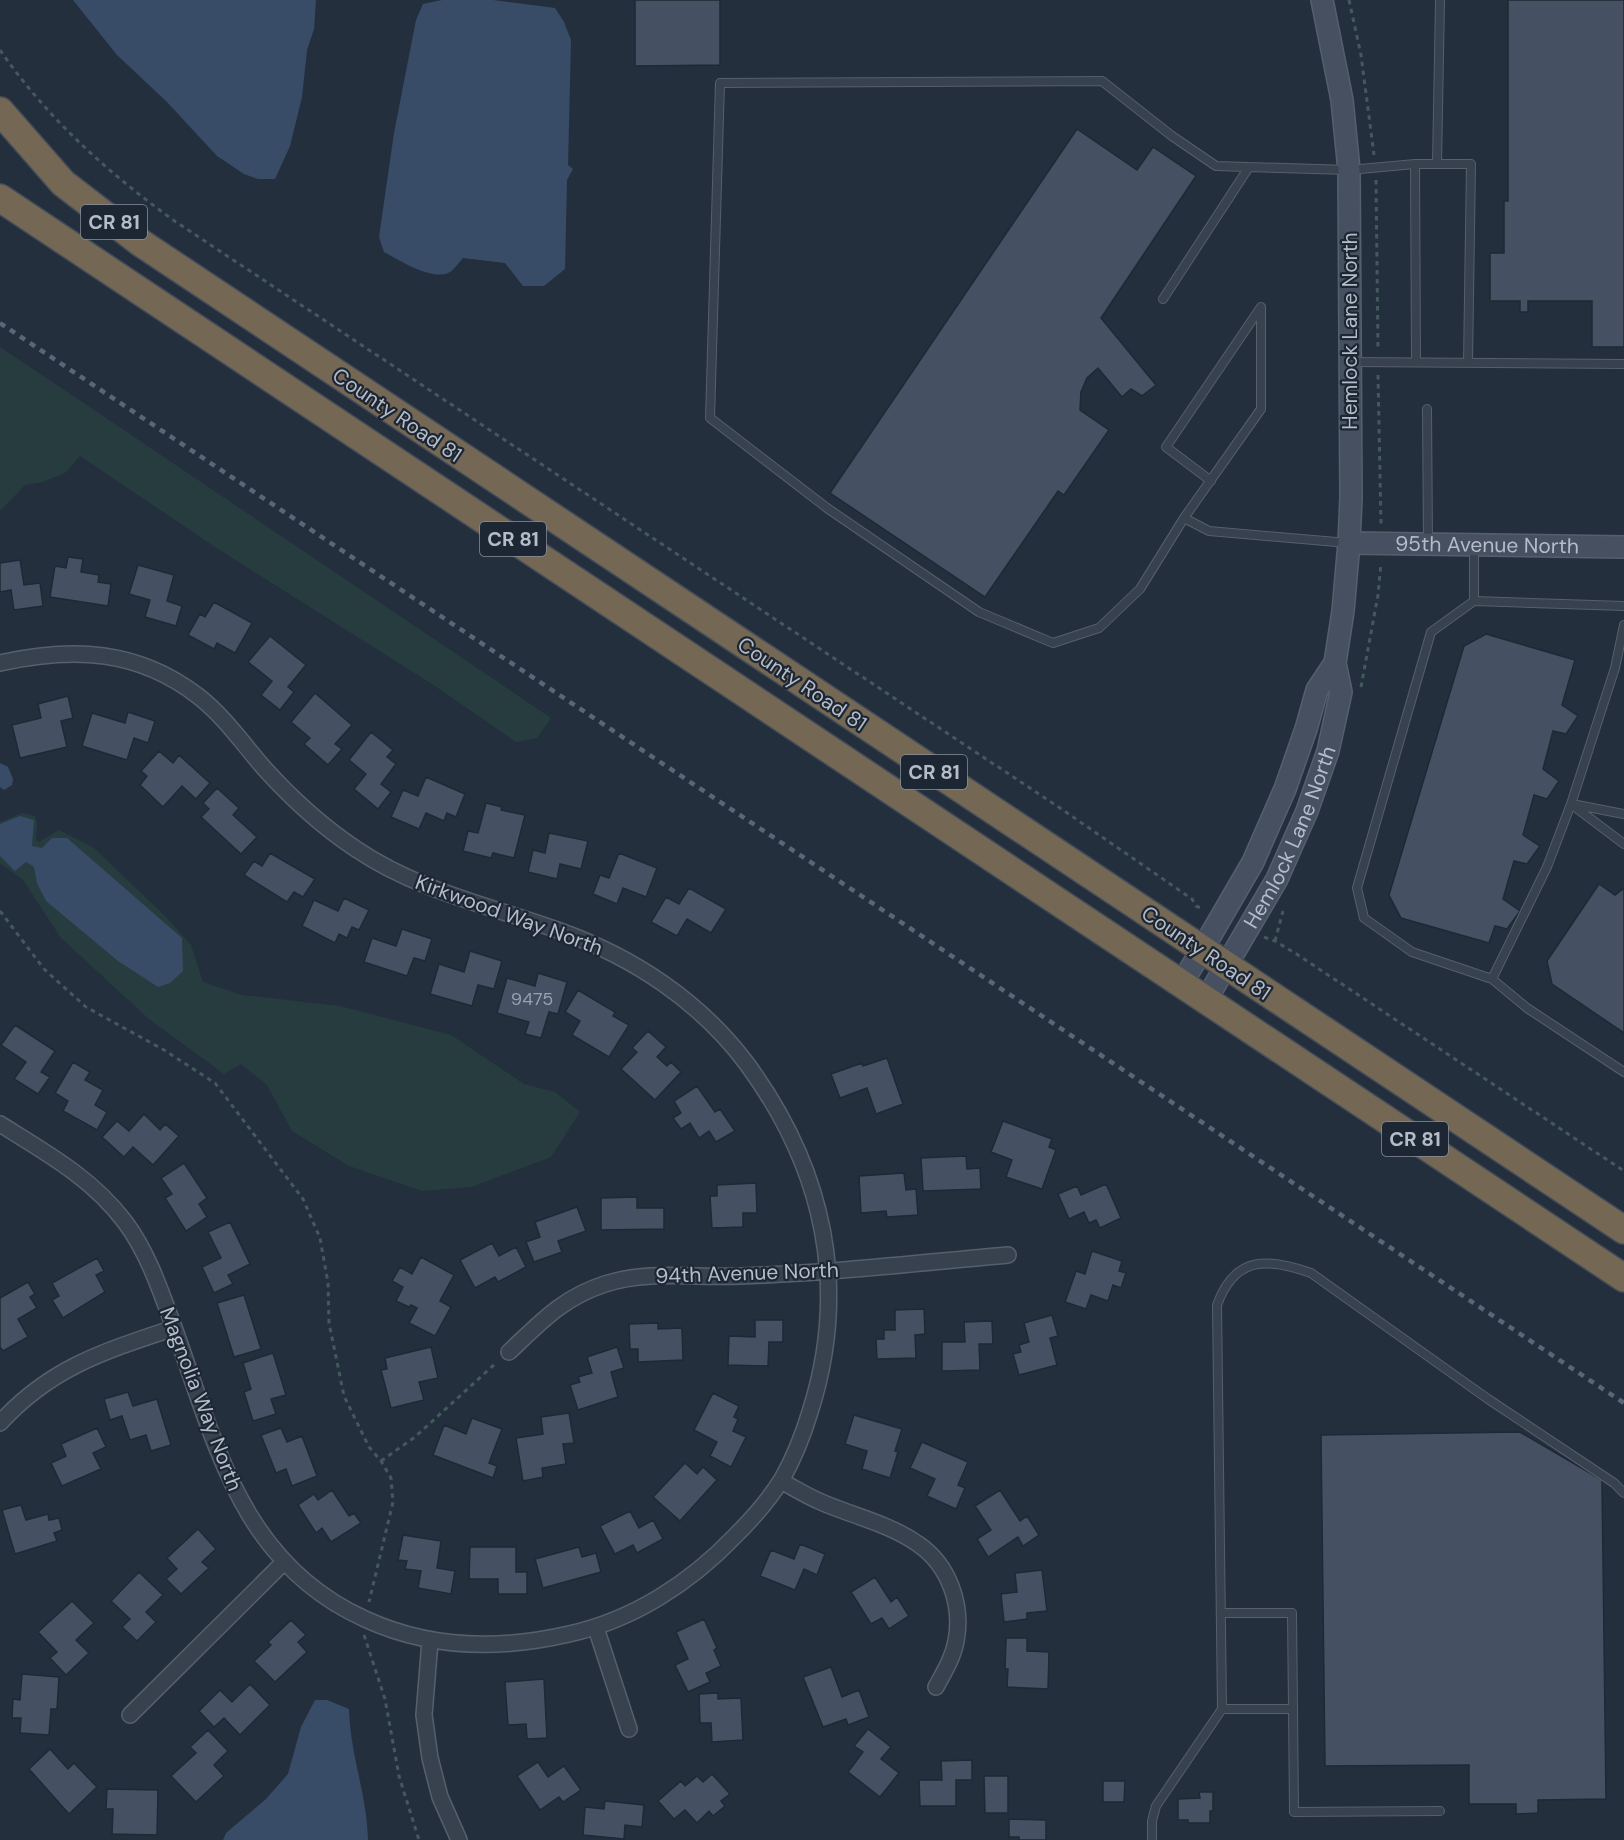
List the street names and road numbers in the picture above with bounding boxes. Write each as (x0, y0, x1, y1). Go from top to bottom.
road number: CR 81 (81, 205, 147, 239)
street label: Hemlock Lane North (1336, 232, 1364, 430)
street label: County Road 81 (327, 361, 467, 469)
road number: CR 81 (480, 522, 546, 556)
street label: 95th Avenue North (1395, 530, 1579, 560)
street label: County Road 81 (732, 630, 872, 738)
street label: Hemlock Lane North (1237, 742, 1343, 934)
road number: CR 81 (901, 755, 967, 789)
street label: Kirkwood Way North (411, 868, 607, 962)
street label: County Road 81 (1136, 899, 1276, 1007)
road number: CR 81 (1382, 1122, 1448, 1156)
street label: 94th Avenue North (655, 1256, 839, 1290)
street label: Magnolia Way North (153, 1303, 249, 1495)

